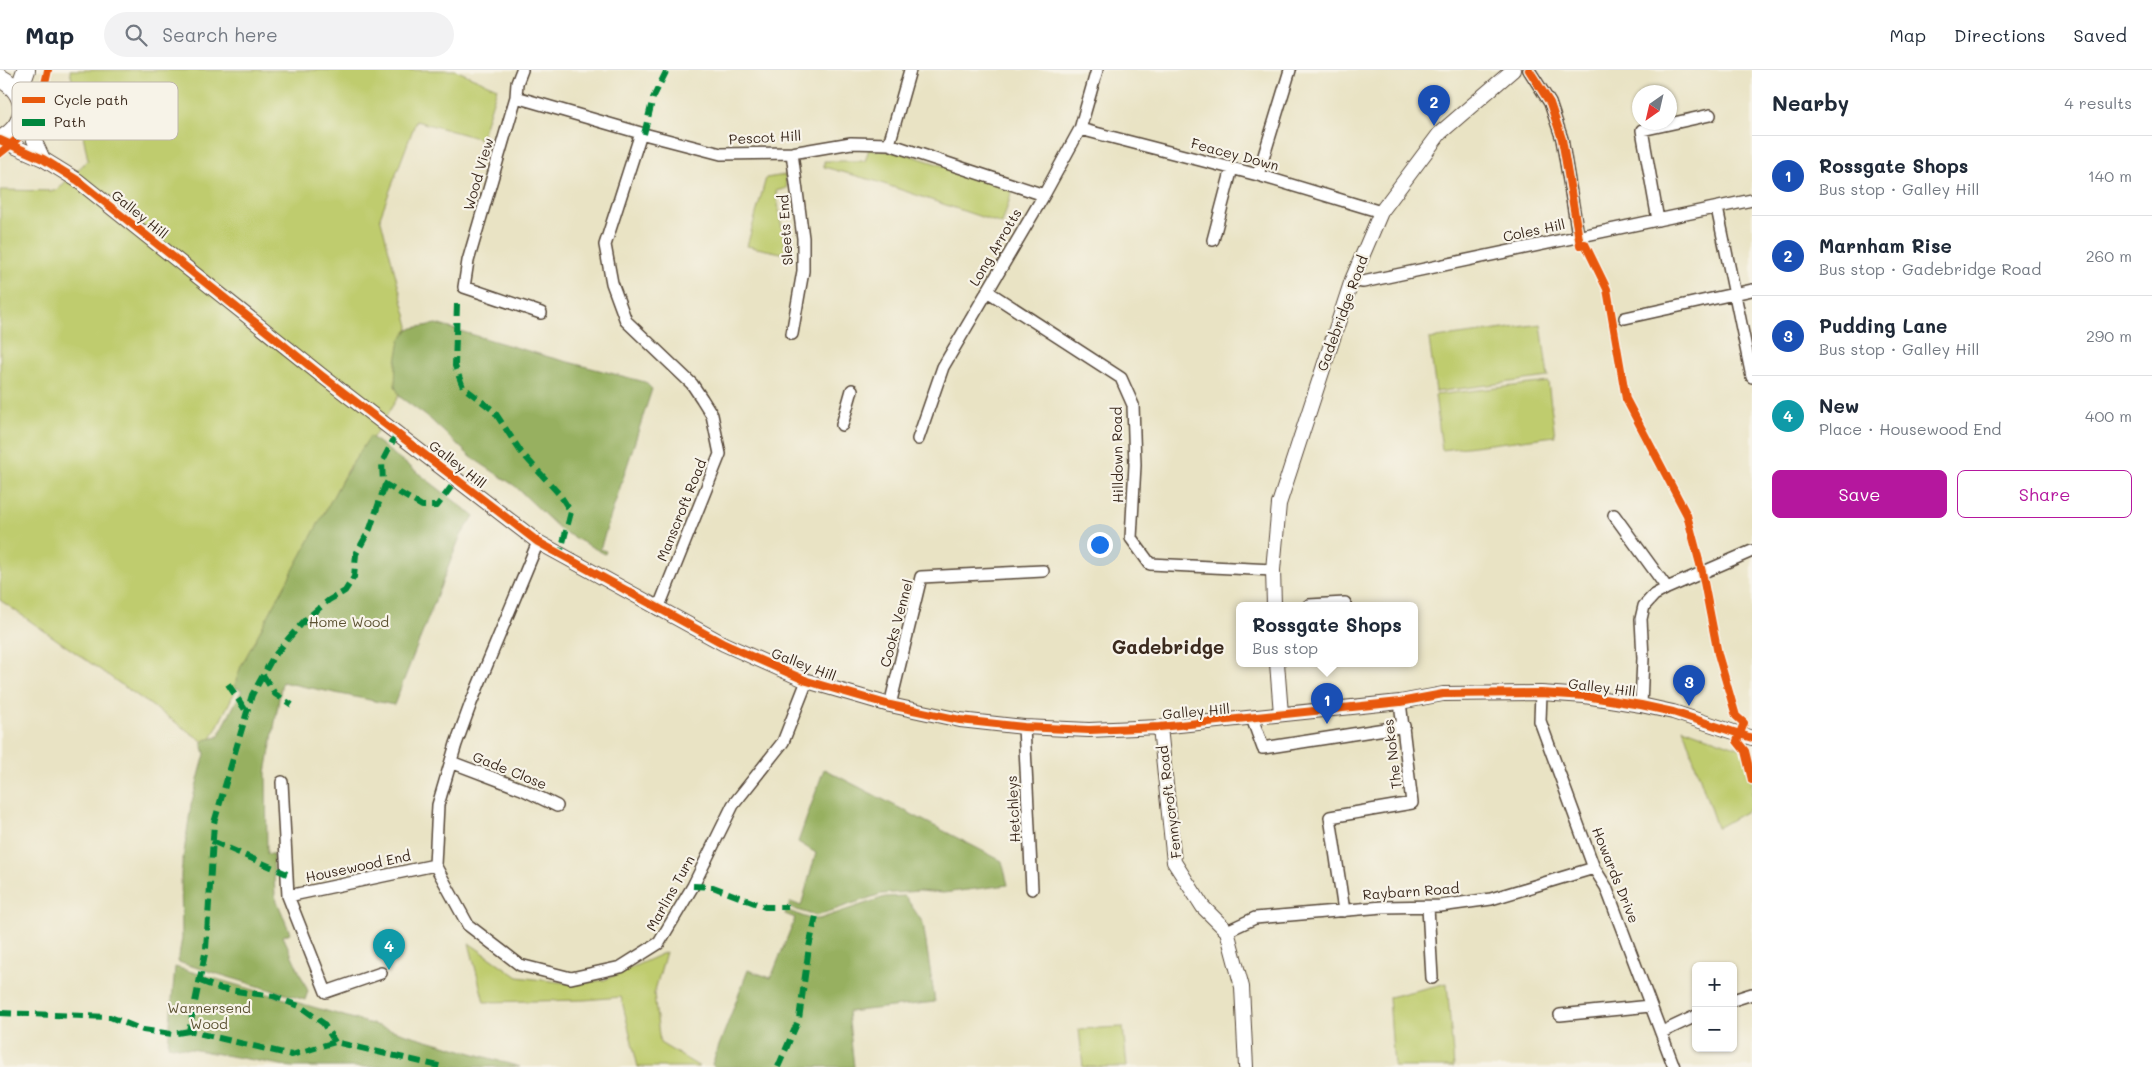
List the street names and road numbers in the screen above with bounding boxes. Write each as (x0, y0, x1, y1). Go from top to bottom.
street label: Pescot Hill (728, 126, 802, 148)
street label: Feacey Down (1189, 133, 1281, 175)
street label: Wood View (459, 135, 497, 213)
street label: Galley Hill (108, 185, 172, 243)
street label: Sleets End (773, 194, 797, 266)
street label: Long Arrotts (964, 205, 1026, 289)
street label: Coles Hill (1501, 214, 1567, 246)
street label: Gadebridge Road (1312, 252, 1372, 374)
street label: Hilldown Road (1107, 406, 1127, 503)
street label: Galley Hill (425, 436, 491, 492)
street label: Manscroft Road (652, 456, 710, 564)
street label: Cooks Vennel (875, 577, 917, 669)
street label: Galley Hill (769, 643, 839, 685)
street label: Galley Hill (1567, 673, 1637, 701)
street label: Galley Hill (1161, 699, 1231, 723)
street label: The Nokes (1378, 718, 1406, 790)
street label: Fennycroft Road (1153, 744, 1185, 860)
street label: Gade Close (470, 747, 550, 793)
street label: Hetchleys (1002, 775, 1024, 843)
street label: Howards Drive (1588, 824, 1644, 926)
street label: Housewood End (304, 846, 412, 886)
street label: Marlins Turn (641, 852, 699, 934)
street label: Raybarn Road (1362, 878, 1460, 904)

